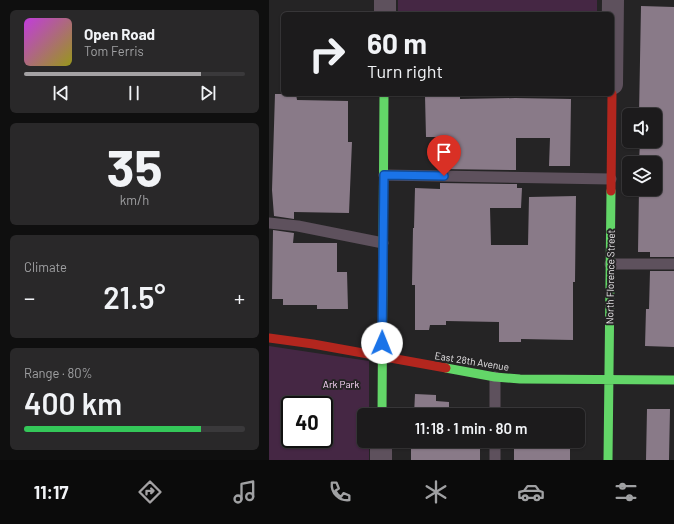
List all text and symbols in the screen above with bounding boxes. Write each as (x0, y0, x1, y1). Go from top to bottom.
text: Open Road (84, 25, 155, 43)
text: 60 m (367, 26, 427, 60)
icon: right (301, 28, 353, 80)
text: Tom Ferris (84, 43, 144, 59)
text: Turn right (367, 60, 443, 82)
icon: previous (50, 82, 72, 104)
icon: pause (123, 82, 145, 104)
icon: next (197, 82, 219, 104)
map controls (622, 108, 662, 196)
button: sound (622, 108, 662, 148)
text: 35 (106, 135, 163, 197)
pin (427, 135, 461, 176)
icon: arrive (433, 141, 455, 163)
button: layers (622, 156, 662, 196)
text: km/h (120, 192, 149, 208)
street label: North Florence Street (603, 229, 617, 324)
text: Climate (24, 259, 67, 275)
text: 21.5° (103, 279, 166, 315)
text: − (24, 284, 35, 310)
text: + (234, 284, 245, 310)
position arrow (361, 322, 403, 364)
street label: East 28th Avenue (434, 349, 510, 373)
text: Range · 80% (24, 365, 93, 381)
park label: Ark Park (323, 378, 359, 390)
text: 400 km (24, 385, 122, 421)
speed limit sign: 40 (281, 396, 333, 448)
text: 11:18 · 1 min · 80 m (415, 419, 527, 437)
icon: directions (136, 478, 164, 506)
icon: music (231, 478, 259, 506)
icon: phone (326, 478, 354, 506)
icon: climate (422, 478, 450, 506)
icon: car (517, 478, 545, 506)
icon: filters (612, 478, 640, 506)
text: 11:17 (34, 481, 68, 503)

